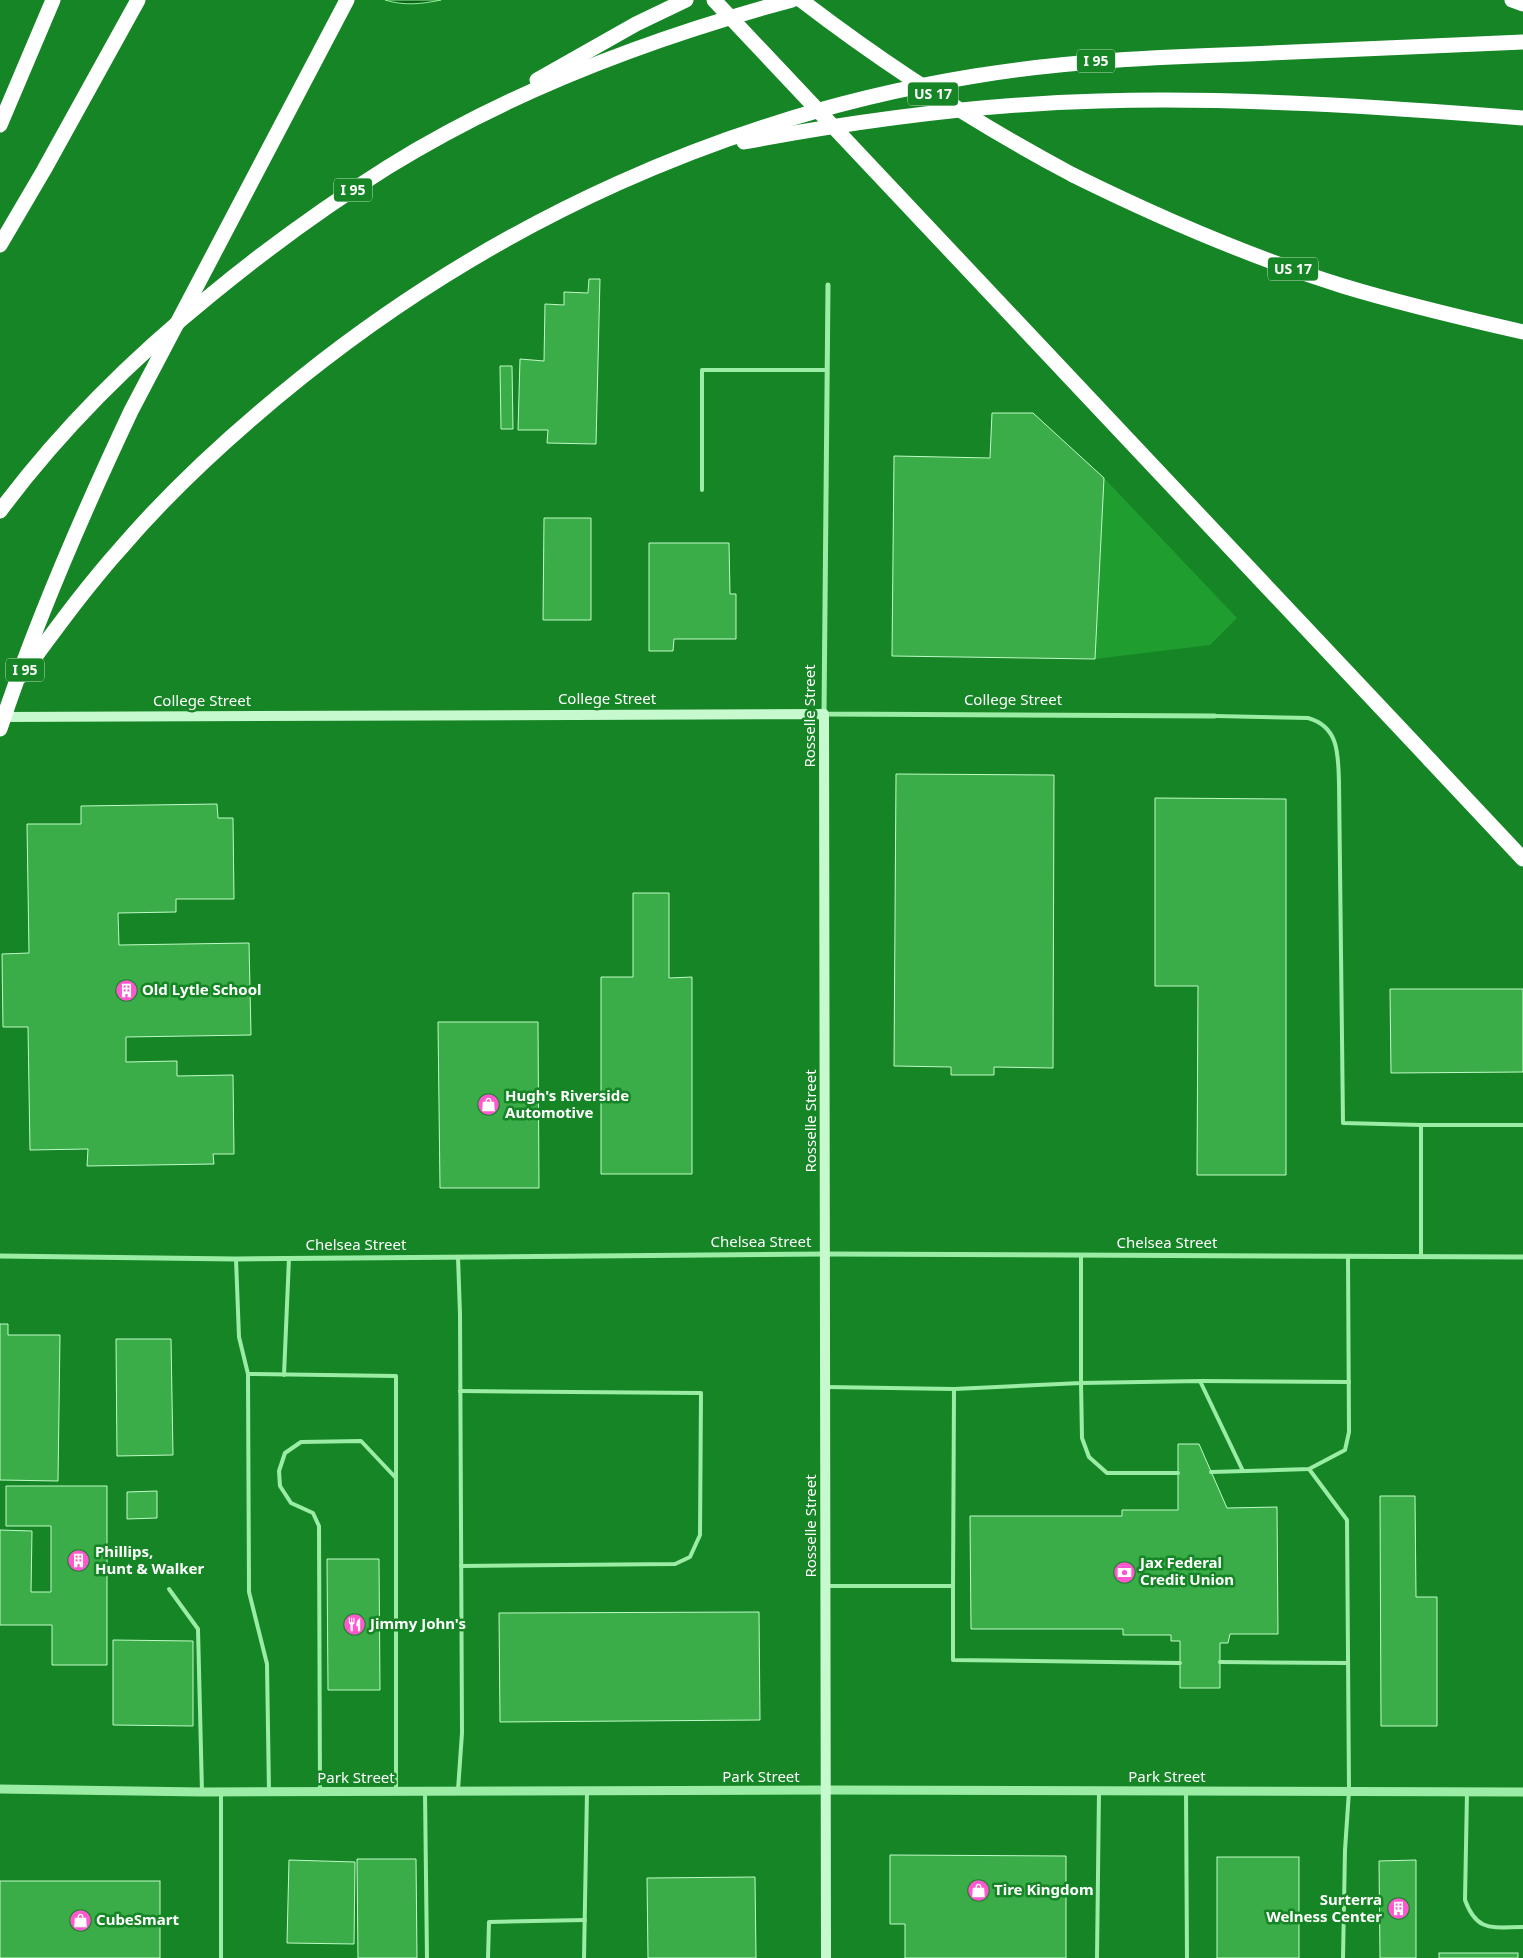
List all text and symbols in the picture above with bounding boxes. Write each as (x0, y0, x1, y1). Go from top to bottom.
road number: I 95 (1077, 49, 1115, 72)
road number: US 17 (908, 82, 958, 106)
road number: I 95 (334, 178, 372, 202)
road number: US 17 (1268, 258, 1318, 280)
road number: I 95 (6, 658, 44, 682)
street label: Rosselle Street (799, 664, 819, 768)
street label: College Street (558, 688, 657, 708)
street label: College Street (964, 689, 1063, 709)
street label: College Street (153, 690, 252, 710)
building icon: Old Lytle School (114, 978, 138, 1002)
place label: Old Lytle School (142, 979, 261, 999)
street label: Rosselle Street (800, 1069, 820, 1173)
place label: Hugh's Riverside Automotive (505, 1085, 629, 1122)
shop icon: Hugh's Riverside Automotive (477, 1093, 501, 1117)
street label: Chelsea Street (711, 1231, 812, 1251)
street label: Chelsea Street (1117, 1232, 1218, 1252)
street label: Chelsea Street (306, 1234, 407, 1254)
street label: Rosselle Street (800, 1474, 820, 1578)
place label: Phillips, Hunt & Walker (95, 1541, 204, 1578)
building icon: Phillips, Hunt & Walker (67, 1549, 91, 1573)
place label: Jax Federal Credit Union (1138, 1552, 1234, 1589)
bank icon: Jax Federal Credit Union (1112, 1560, 1136, 1584)
restaurant icon: Jimmy John's (342, 1612, 366, 1636)
place label: Jimmy John's (368, 1613, 466, 1633)
street label: Park Street (722, 1766, 800, 1786)
street label: Park Street (1128, 1766, 1206, 1786)
street label: Park Street (317, 1767, 395, 1787)
shop icon: Tire Kingdom (966, 1878, 990, 1902)
place label: Tire Kingdom (994, 1879, 1094, 1899)
place label: Surterra Welness Center (1266, 1889, 1382, 1926)
building icon: Surterra Welness Center (1386, 1897, 1410, 1921)
shop icon: CubeSmart (68, 1908, 92, 1932)
place label: CubeSmart (96, 1909, 179, 1929)

